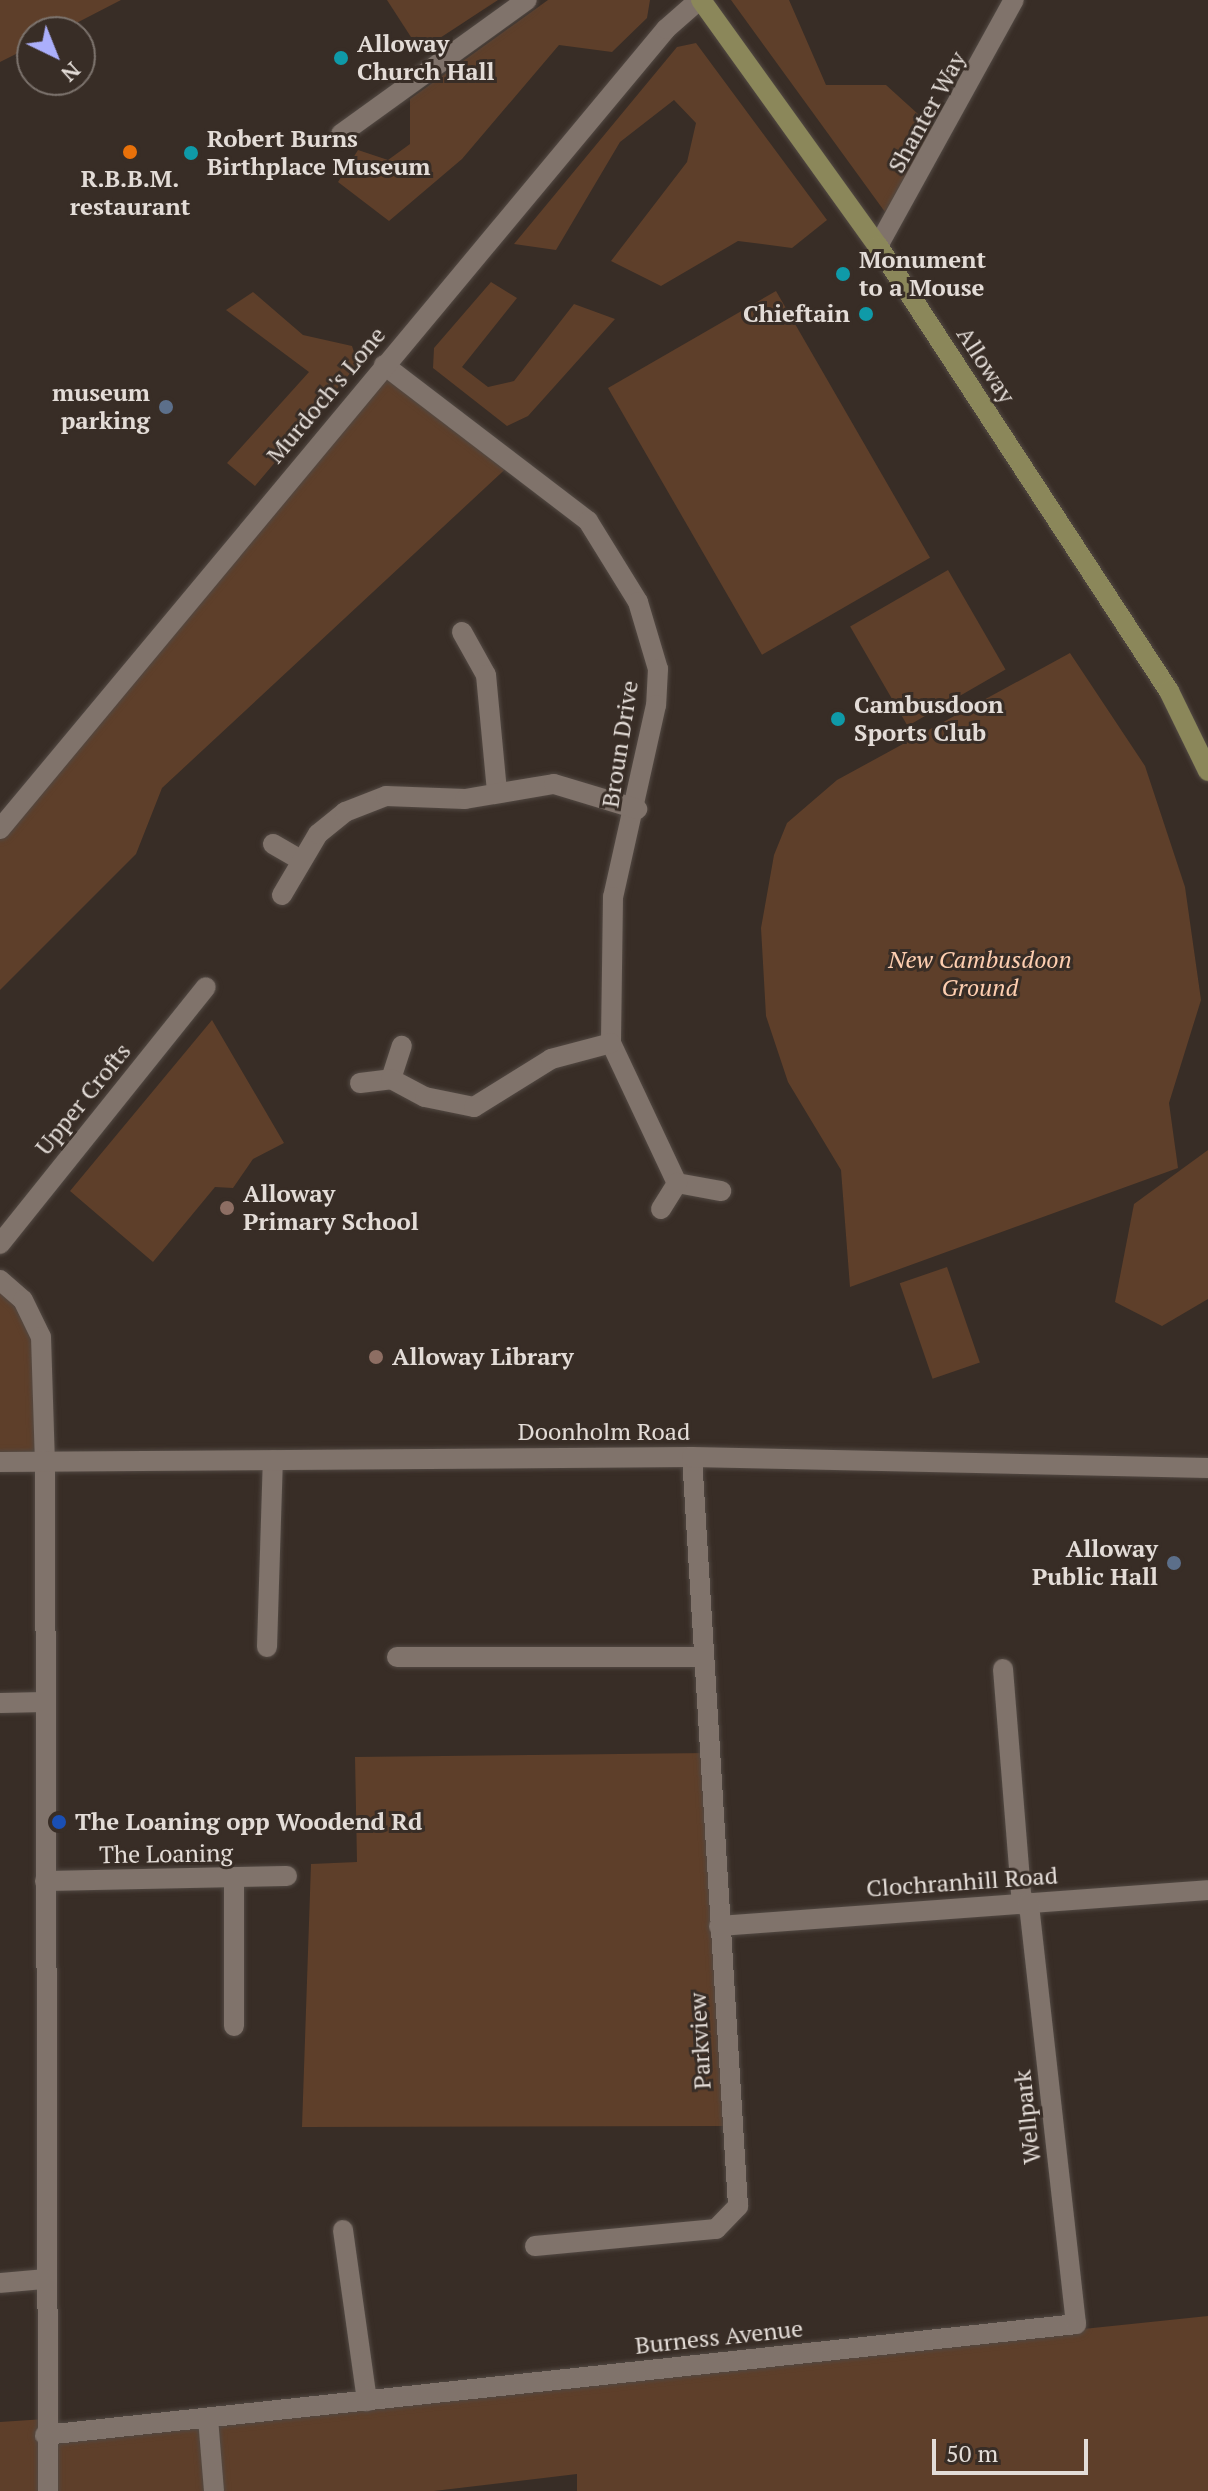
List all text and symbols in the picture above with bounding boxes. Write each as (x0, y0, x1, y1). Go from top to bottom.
north arrow (16, 16, 96, 96)
place label: Alloway Church Hall (357, 30, 494, 86)
street label: Shanter Way (882, 46, 972, 178)
marker: Alloway Church Hall (332, 49, 350, 67)
text: N (55, 56, 87, 89)
place label: Robert Burns Birthplace Museum (207, 125, 430, 181)
marker: R.B.B.M. restaurant (121, 143, 139, 161)
marker: Robert Burns Birthplace Museum (182, 144, 200, 162)
place label: R.B.B.M. restaurant (70, 165, 190, 221)
place label: Monument to a Mouse (859, 246, 986, 302)
marker: Monument to a Mouse (834, 265, 852, 283)
place label: Chieftain (743, 300, 850, 328)
marker: Chieftain (857, 305, 875, 323)
street label: Murdoch's Lone (261, 321, 391, 469)
street label: Alloway (951, 321, 1021, 409)
place label: museum parking (52, 379, 150, 435)
marker: museum parking (157, 398, 175, 416)
street label: Broun Drive (596, 678, 644, 810)
place label: Cambusdoon Sports Club (854, 691, 1003, 747)
marker: Cambusdoon Sports Club (829, 710, 847, 728)
park label: New Cambusdoon Ground (888, 946, 1072, 1002)
street label: Upper Crofts (29, 1037, 137, 1161)
place label: Alloway Primary School (243, 1180, 419, 1236)
marker: Alloway Primary School (218, 1199, 236, 1217)
place label: Alloway Library (392, 1343, 574, 1371)
marker: Alloway Library (367, 1348, 385, 1366)
street label: Doonholm Road (518, 1418, 690, 1446)
place label: Alloway Public Hall (1032, 1535, 1158, 1591)
marker: Alloway Public Hall (1165, 1554, 1183, 1572)
place label: The Loaning opp Woodend Rd (75, 1808, 422, 1836)
marker: The Loaning opp Woodend Rd (50, 1813, 68, 1831)
street label: The Loaning (99, 1838, 233, 1870)
street label: Clochranhill Road (865, 1861, 1059, 1903)
street label: Parkview (683, 1992, 717, 2090)
street label: Wellpark (1008, 2068, 1046, 2166)
street label: Burness Avenue (633, 2314, 805, 2360)
scale bar (936, 2423, 1092, 2473)
text: 50 m (946, 2437, 998, 2469)

